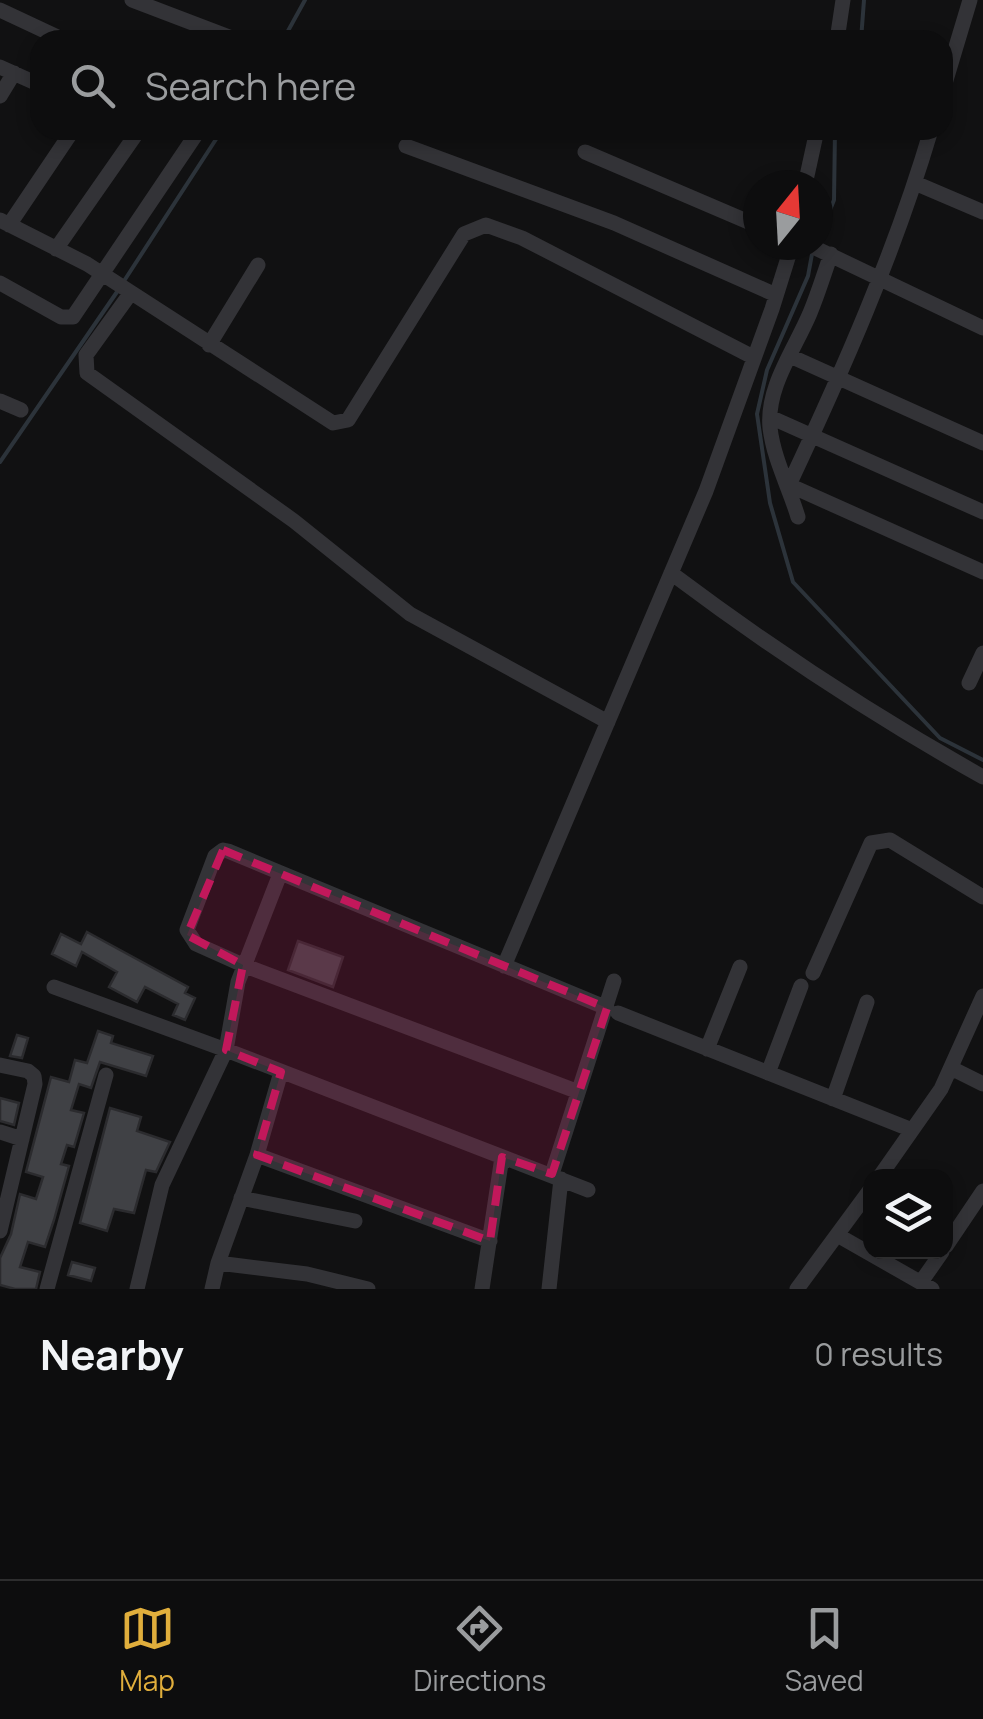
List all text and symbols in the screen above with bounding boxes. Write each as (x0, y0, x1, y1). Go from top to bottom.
search box (30, 30, 953, 140)
icon: search (65, 58, 120, 113)
text: Search here (145, 59, 356, 111)
north arrow (743, 170, 833, 260)
map controls (863, 1169, 953, 1259)
button: layers (863, 1169, 953, 1259)
text: Nearby (40, 1325, 184, 1383)
text: 0 results (814, 1332, 943, 1376)
tab: Map (119, 1601, 175, 1699)
tab: Directions (414, 1601, 546, 1699)
tab: Saved (785, 1601, 864, 1699)

